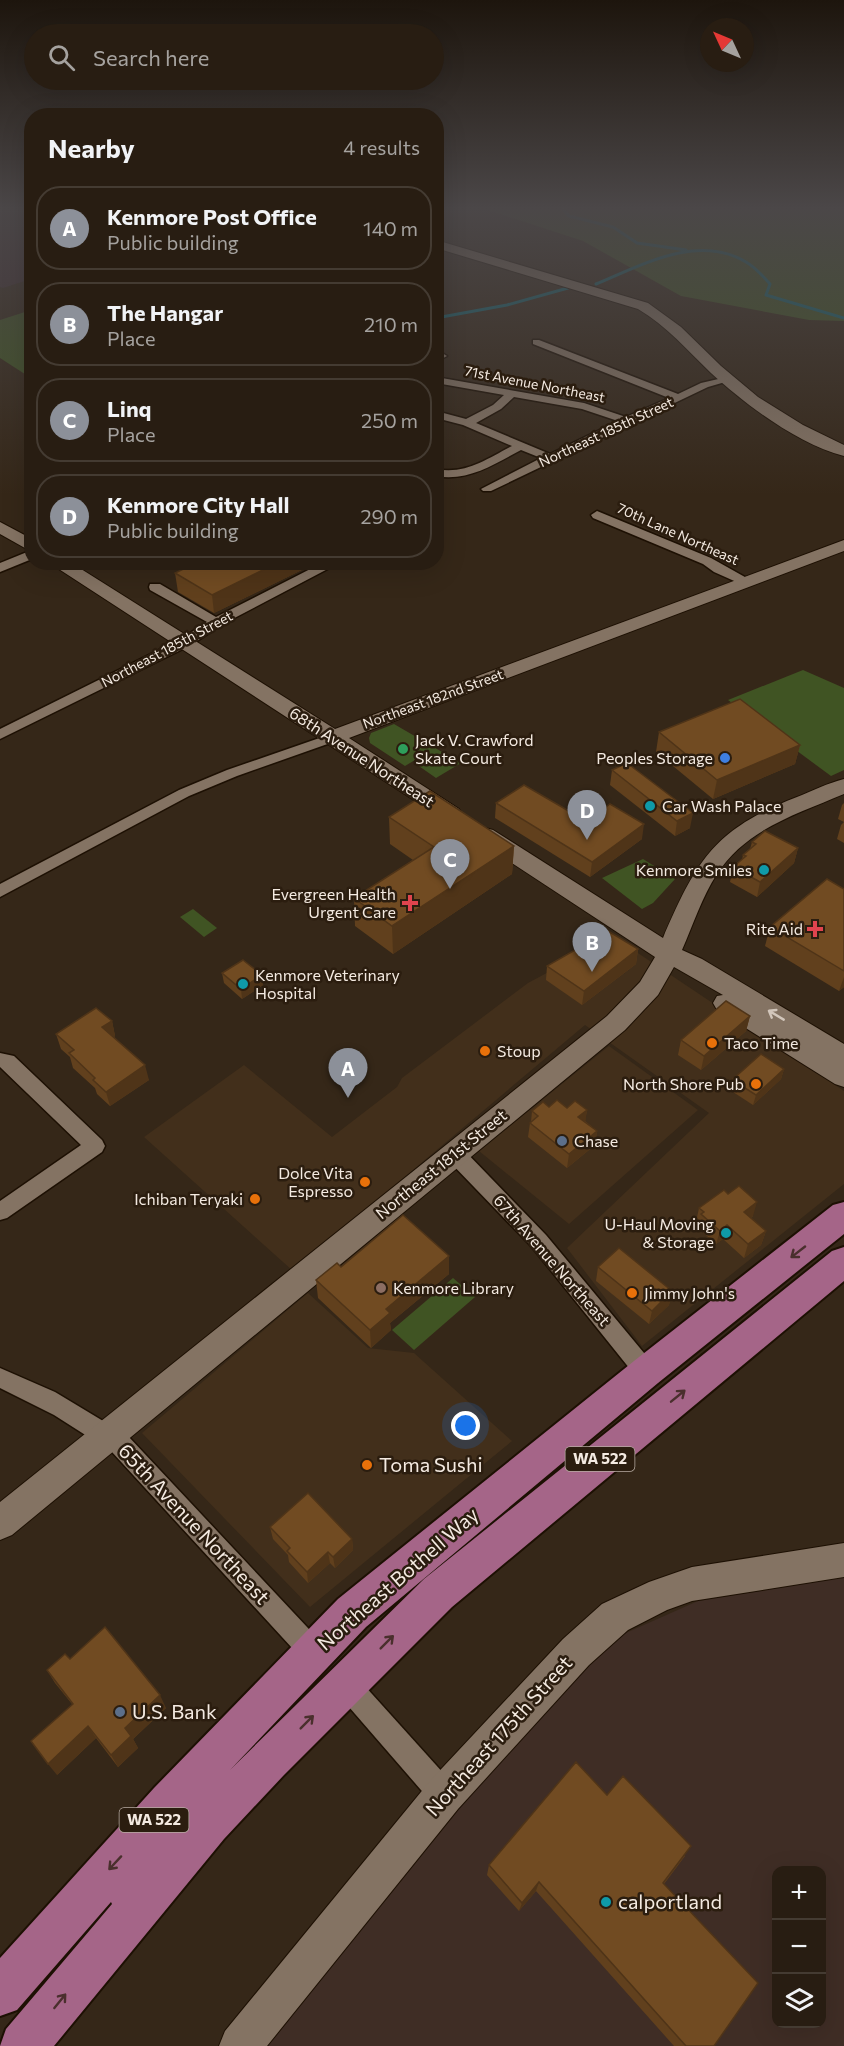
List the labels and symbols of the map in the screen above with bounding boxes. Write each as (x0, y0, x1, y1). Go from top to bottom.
north arrow (700, 18, 754, 72)
street label: 71st Avenue Northeast (464, 362, 607, 405)
street label: Northeast 185th Street (536, 393, 676, 470)
street label: 70th Lane Northeast (615, 499, 742, 568)
street label: Northeast 185th Street (98, 607, 236, 690)
street label: Northeast 182nd Street (360, 665, 506, 732)
street label: 68th Avenue Northeast (286, 703, 439, 811)
place label: Jack V. Crawford Skate Court (415, 730, 534, 767)
marker: Jack V. Crawford Skate Court (396, 742, 410, 756)
place label: Peoples Storage (596, 748, 713, 767)
marker: Peoples Storage (718, 751, 732, 765)
pin: D (568, 790, 606, 840)
place label: Car Wash Palace (662, 796, 781, 815)
marker: Car Wash Palace (643, 799, 657, 813)
pin: C (430, 840, 470, 889)
place label: Kenmore Smiles (636, 860, 752, 879)
marker: Kenmore Smiles (757, 863, 771, 877)
place label: Evergreen Health Urgent Care (272, 884, 396, 921)
marker: Evergreen Health Urgent Care (401, 894, 419, 912)
place label: Rite Aid (746, 919, 803, 938)
pin: B (572, 922, 612, 972)
marker: Rite Aid (808, 922, 822, 936)
place label: Kenmore Veterinary Hospital (255, 965, 400, 1002)
marker: Kenmore Veterinary Hospital (236, 977, 250, 991)
one-way arrow (768, 1008, 785, 1020)
place label: Taco Time (724, 1033, 799, 1052)
marker: Taco Time (705, 1036, 719, 1050)
place label: Stoup (497, 1041, 541, 1060)
marker: Stoup (478, 1044, 492, 1058)
pin: A (328, 1048, 368, 1098)
place label: North Shore Pub (623, 1074, 744, 1093)
marker: North Shore Pub (749, 1077, 763, 1091)
street label: Northeast 181st Street (371, 1105, 510, 1222)
place label: Chase (574, 1131, 618, 1150)
marker: Chase (555, 1134, 569, 1148)
place label: Dolce Vita Espresso (278, 1163, 353, 1200)
marker: Dolce Vita Espresso (358, 1175, 372, 1189)
place label: Ichiban Teryaki (134, 1189, 243, 1208)
street label: 67th Avenue Northeast (490, 1190, 615, 1329)
marker: Ichiban Teryaki (248, 1192, 262, 1206)
place label: U-Haul Moving & Storage (604, 1214, 714, 1251)
marker: U-Haul Moving & Storage (719, 1226, 733, 1240)
one-way arrow (790, 1245, 806, 1258)
place label: Kenmore Library (393, 1278, 514, 1297)
marker: Kenmore Library (374, 1281, 388, 1295)
place label: Jimmy John's (644, 1283, 735, 1302)
marker: Jimmy John's (625, 1286, 639, 1300)
one-way arrow (670, 1390, 686, 1403)
your location (451, 1411, 480, 1440)
street label: 65th Avenue Northeast (114, 1438, 275, 1608)
road number: WA 522 (566, 1447, 634, 1471)
place label: Toma Sushi (379, 1452, 483, 1476)
marker: Toma Sushi (360, 1458, 374, 1472)
street label: Northeast Bothell Way (312, 1502, 483, 1655)
one-way arrow (380, 1635, 395, 1650)
street label: Northeast 175th Street (420, 1650, 577, 1820)
place label: U.S. Bank (132, 1699, 217, 1723)
marker: U.S. Bank (113, 1705, 127, 1719)
one-way arrow (300, 1714, 315, 1729)
road number: WA 522 (120, 1808, 188, 1832)
one-way arrow (108, 1855, 122, 1870)
place label: calportland (618, 1889, 722, 1913)
marker: calportland (599, 1895, 613, 1909)
one-way arrow (54, 1993, 67, 2009)

